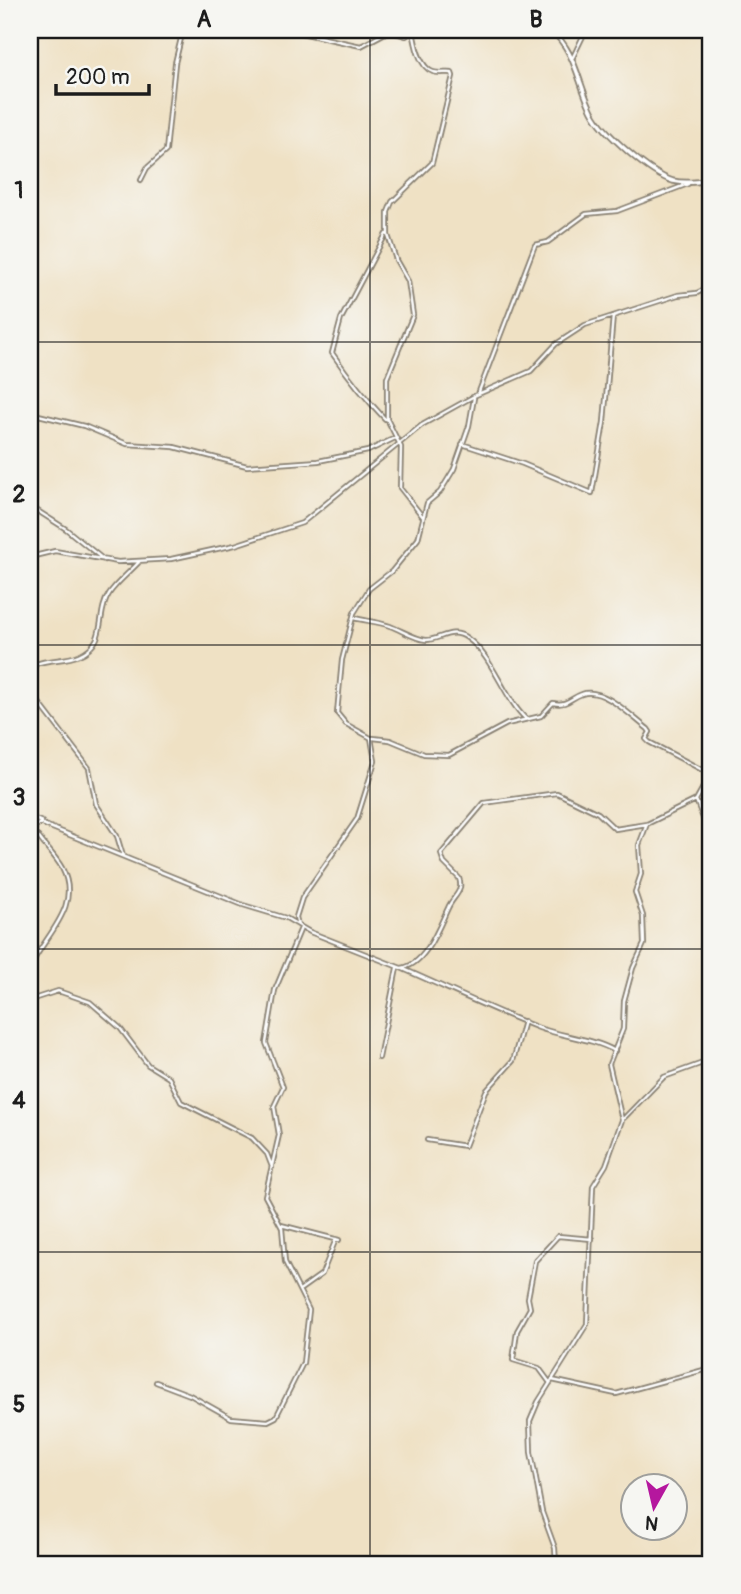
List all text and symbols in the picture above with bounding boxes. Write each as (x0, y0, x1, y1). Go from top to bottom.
text: A (197, 5, 212, 34)
text: B (529, 5, 543, 34)
scale bar (56, 52, 149, 96)
text: 200 m (66, 64, 130, 91)
text: 1 (15, 176, 24, 205)
text: 2 (13, 480, 26, 509)
text: 3 (13, 783, 25, 812)
text: 4 (12, 1086, 26, 1115)
text: 5 (13, 1390, 25, 1419)
north arrow (618, 1472, 688, 1542)
text: N (644, 1510, 660, 1536)

